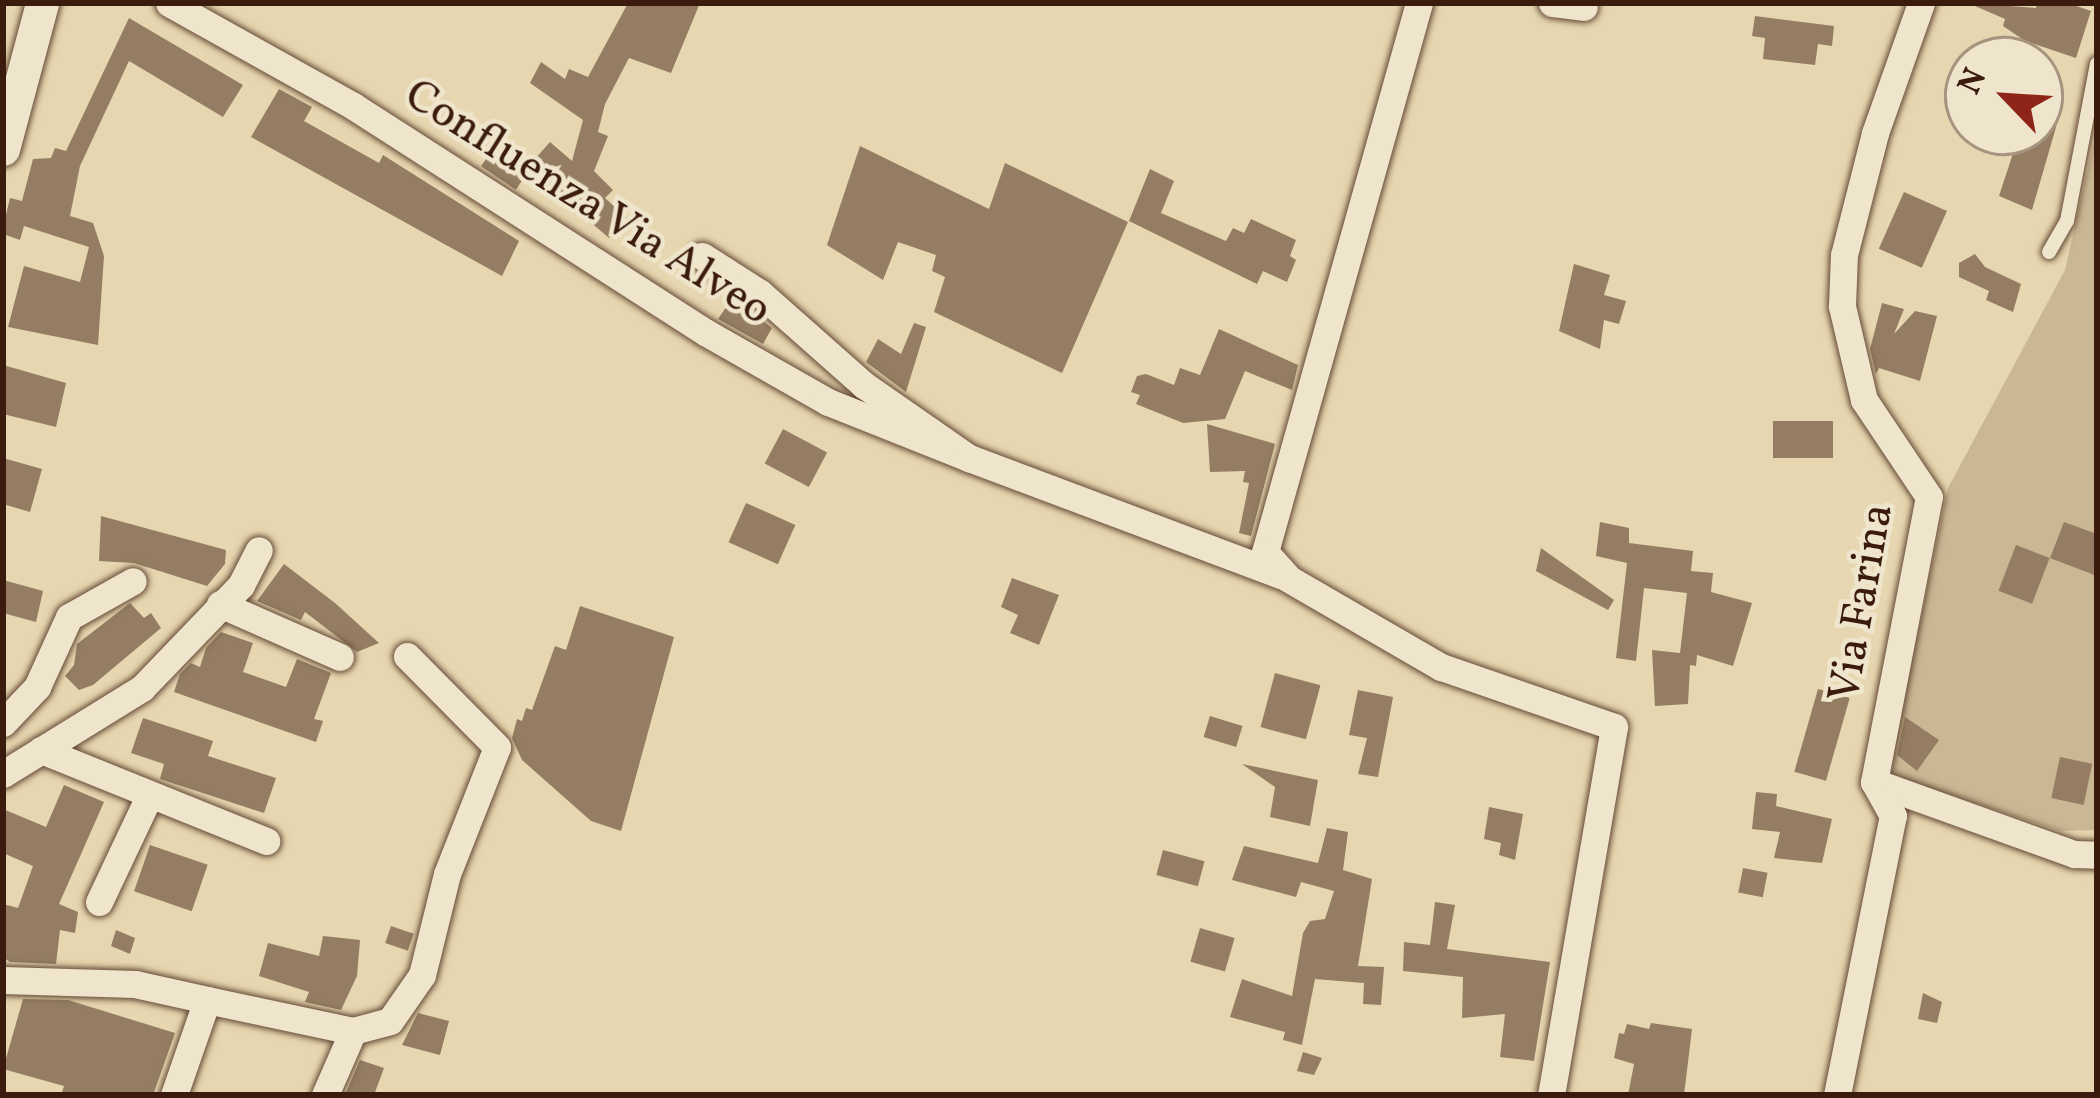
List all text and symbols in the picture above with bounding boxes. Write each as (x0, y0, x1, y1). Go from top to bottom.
north arrow (1944, 36, 2064, 156)
text: N (1948, 61, 2000, 103)
street label: Confluenza Via Alveo (393, 69, 781, 339)
street label: Via Farina (1819, 500, 1907, 706)

